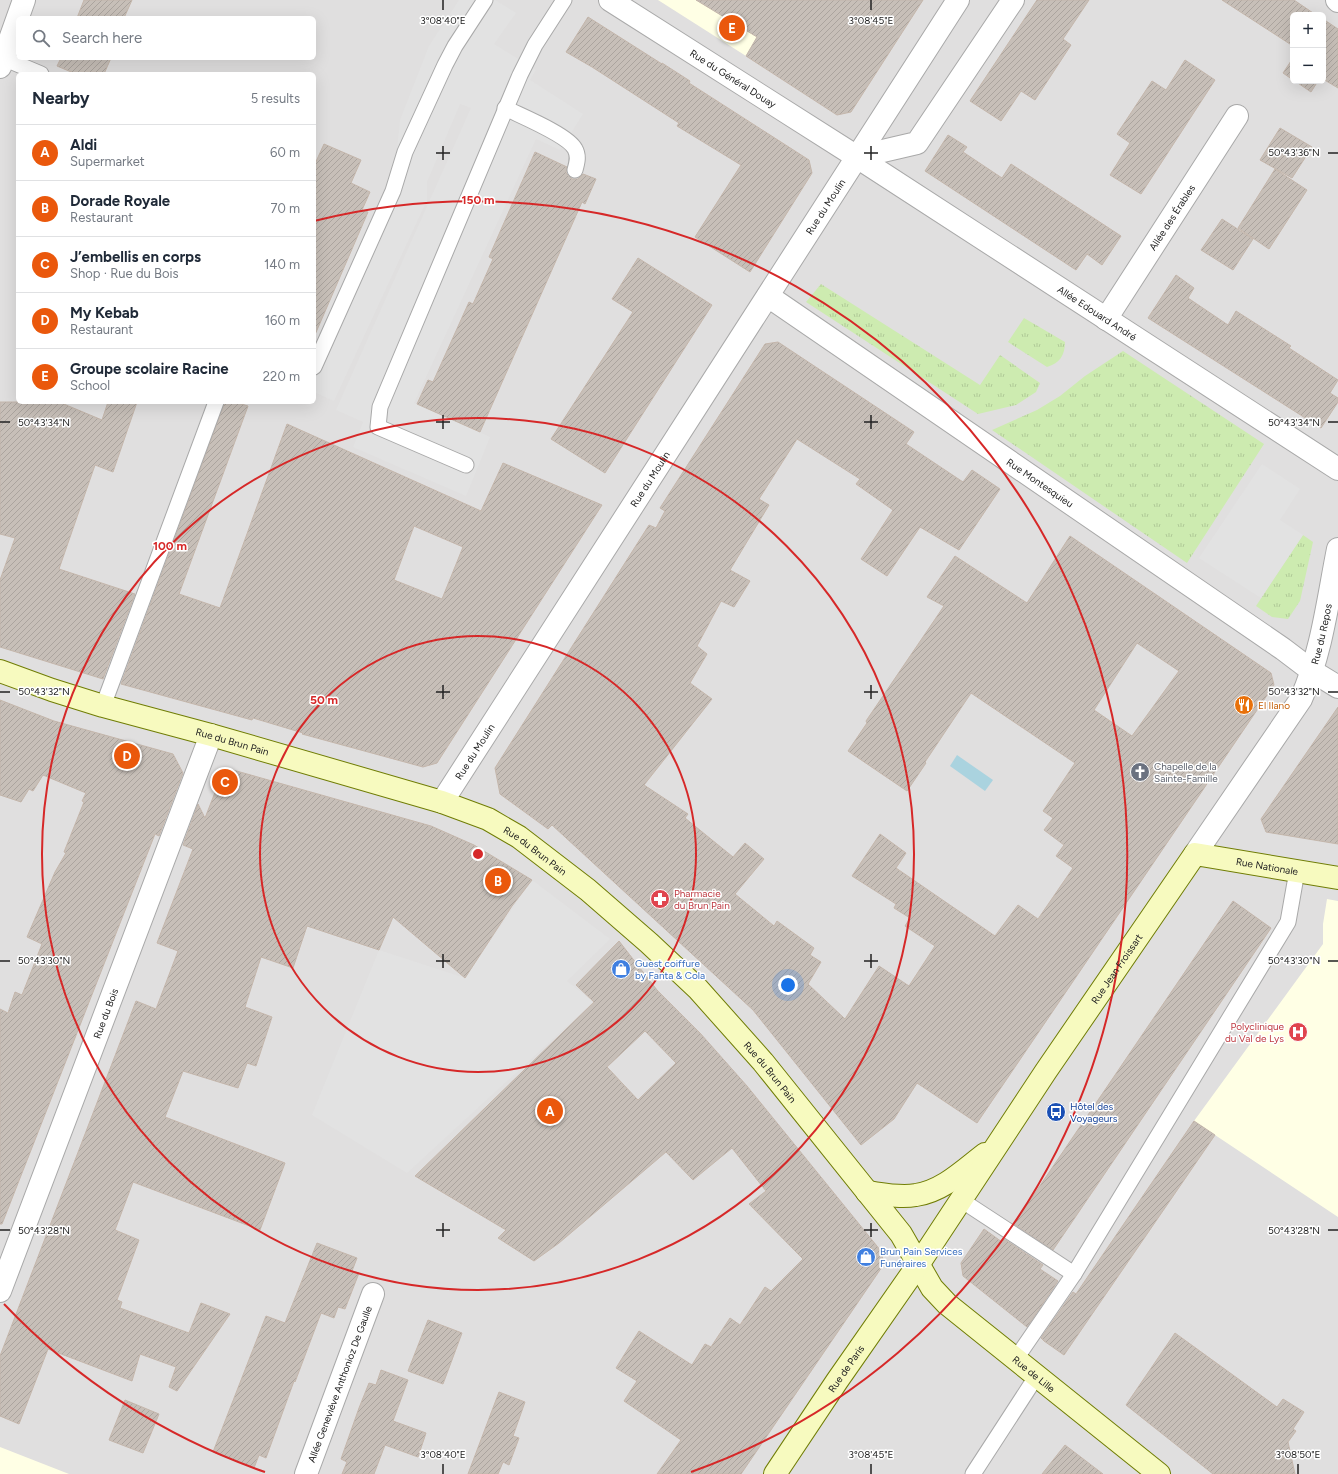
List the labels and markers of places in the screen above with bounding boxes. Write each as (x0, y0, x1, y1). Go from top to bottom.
pin: E (719, 13, 745, 43)
restaurant icon: El Ilano (1233, 694, 1255, 716)
place label: El Ilano (1258, 699, 1290, 712)
pin: D (114, 741, 140, 771)
place label: Chapelle de la Sainte-Famille (1154, 760, 1218, 785)
church icon: Chapelle de la Sainte-Famille (1129, 761, 1151, 783)
pin: C (212, 767, 238, 797)
centre of rings (471, 847, 485, 861)
pin: B (485, 866, 511, 896)
place label: Pharmacie du Brun Pain (674, 887, 730, 912)
pharmacy icon: Pharmacie du Brun Pain (649, 888, 671, 910)
place label: Guest coiffure by Fanta & Cola (635, 957, 705, 982)
shop icon: Guest coiffure by Fanta & Cola (610, 958, 632, 980)
place label: Polyclinique du Val de Lys (1225, 1020, 1285, 1045)
hospital icon: Polyclinique du Val de Lys (1287, 1021, 1309, 1043)
pin: A (537, 1096, 563, 1126)
place label: Hôtel des Voyageurs (1070, 1100, 1118, 1125)
bus stop icon: Hôtel des Voyageurs (1045, 1101, 1067, 1123)
place label: Brun Pain Services Funéraires (880, 1245, 963, 1270)
shop icon: Brun Pain Services Funéraires (855, 1246, 877, 1268)

